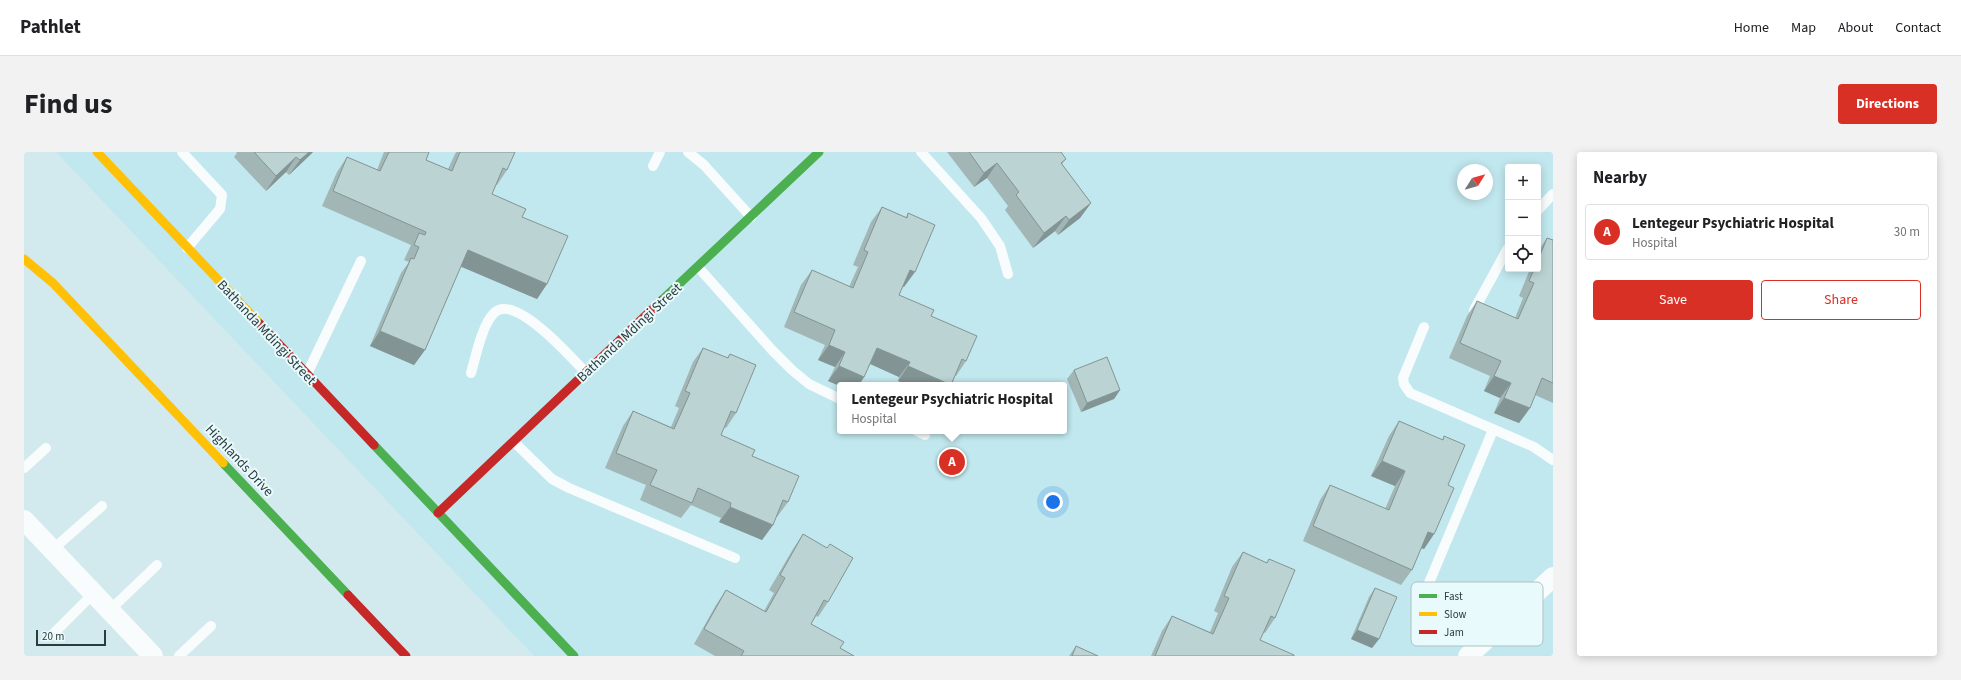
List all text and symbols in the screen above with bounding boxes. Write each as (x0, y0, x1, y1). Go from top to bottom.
text: Pathlet (20, 14, 81, 41)
text: Home (1734, 18, 1769, 38)
text: Map (1791, 18, 1816, 38)
text: About (1838, 18, 1873, 38)
text: Contact (1895, 18, 1941, 38)
text: Find us (24, 84, 112, 124)
button: Directions (1838, 84, 1937, 124)
north arrow (1457, 164, 1493, 200)
map controls (1505, 164, 1541, 272)
button: + (1505, 164, 1541, 200)
text: Nearby (1593, 166, 1647, 190)
button: − (1505, 200, 1541, 236)
text: Lentegeur Psychiatric Hospital (1632, 213, 1834, 234)
text: A (1603, 223, 1611, 241)
text: 30 m (1894, 223, 1920, 241)
text: Hospital (1632, 234, 1677, 252)
button: locate (1505, 236, 1541, 272)
street label: Bathanda Mdingi Street (212, 276, 321, 390)
street label: Bathanda Mdingi Street (573, 278, 687, 387)
button: Save (1593, 280, 1753, 320)
button: Share (1761, 280, 1921, 320)
popup (837, 382, 1067, 434)
text: Lentegeur Psychiatric Hospital (851, 389, 1053, 410)
text: Hospital (851, 410, 896, 428)
street label: Highlands Drive (200, 420, 278, 501)
pin: A (939, 447, 965, 477)
your location (1043, 492, 1063, 512)
legend (1411, 582, 1543, 646)
text: Fast (1444, 589, 1463, 604)
text: Slow (1444, 607, 1467, 622)
text: Jam (1444, 625, 1464, 640)
scale bar (36, 628, 106, 647)
text: 20 m (42, 629, 64, 644)

